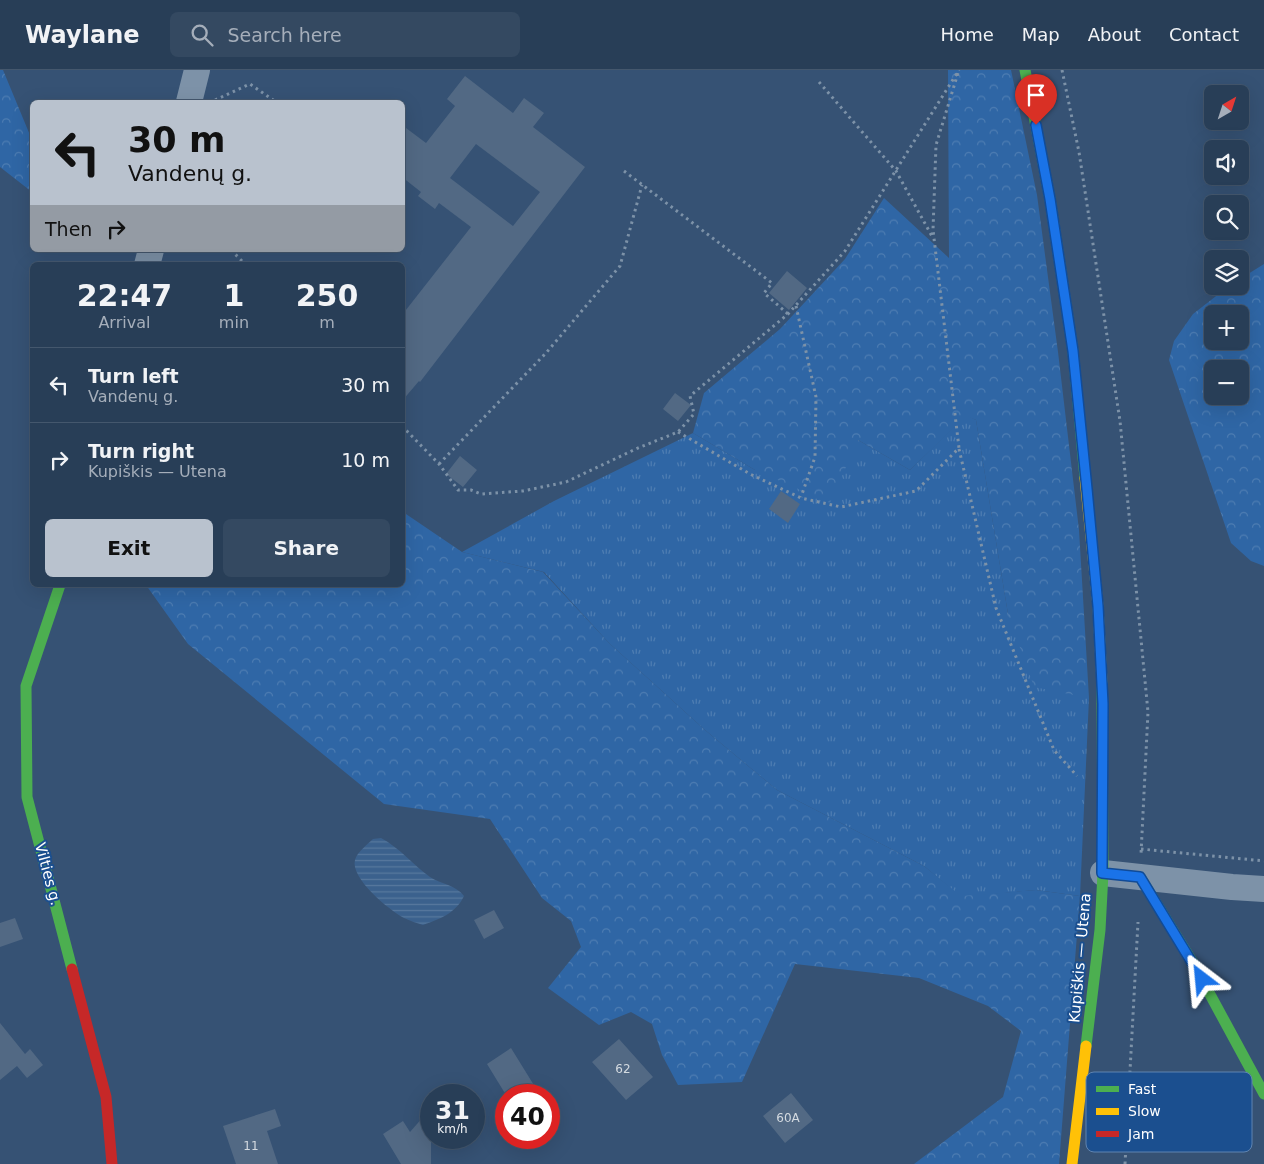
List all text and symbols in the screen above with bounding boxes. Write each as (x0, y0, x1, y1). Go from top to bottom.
search box (170, 12, 520, 57)
text: Waylane (25, 21, 140, 49)
icon: search (188, 21, 216, 49)
text: Search here (228, 24, 342, 46)
text: Home (941, 24, 994, 45)
text: Map (1022, 24, 1060, 45)
text: About (1088, 24, 1141, 45)
text: Contact (1169, 24, 1239, 45)
pin (1015, 74, 1057, 125)
icon: arrive (1022, 81, 1050, 109)
north arrow (1204, 85, 1249, 130)
map controls (1204, 85, 1249, 405)
icon: left (45, 120, 110, 185)
text: 30 m (128, 120, 225, 160)
button: sound (1204, 140, 1249, 185)
text: Vandenų g. (128, 161, 252, 186)
button: search (1204, 195, 1249, 240)
icon: right (102, 215, 130, 243)
text: Then (45, 218, 92, 240)
button: layers (1204, 250, 1249, 295)
text: 22:47 (77, 278, 172, 313)
text: 1 (223, 278, 244, 313)
text: 250 (296, 278, 358, 313)
button: + (1204, 305, 1249, 350)
text: Arrival (98, 313, 150, 332)
text: min (219, 313, 249, 332)
text: m (319, 313, 335, 332)
button: − (1204, 360, 1249, 405)
text: Turn left (88, 365, 179, 387)
icon: left (45, 371, 73, 399)
text: 30 m (341, 374, 390, 396)
text: Vandenų g. (88, 387, 178, 406)
text: Turn right (88, 440, 194, 462)
icon: right (45, 446, 73, 474)
text: 10 m (341, 449, 390, 471)
text: Kupiškis — Utena (88, 462, 227, 481)
button: Exit (45, 519, 213, 577)
button: Share (223, 519, 390, 577)
street label: Vilties g. (31, 841, 65, 907)
street label: Kupiškis — Utena (1065, 892, 1095, 1024)
position arrow (1175, 952, 1227, 1004)
house number: 62 (615, 1062, 631, 1076)
legend (1086, 1072, 1252, 1152)
text: Fast (1128, 1081, 1157, 1097)
speed limit sign: 40 (495, 1084, 560, 1149)
text: 31 (435, 1096, 470, 1125)
text: Slow (1128, 1103, 1161, 1119)
house number: 60A (776, 1111, 801, 1125)
text: km/h (437, 1122, 468, 1136)
text: Jam (1127, 1126, 1154, 1142)
house number: 11 (243, 1139, 259, 1153)

